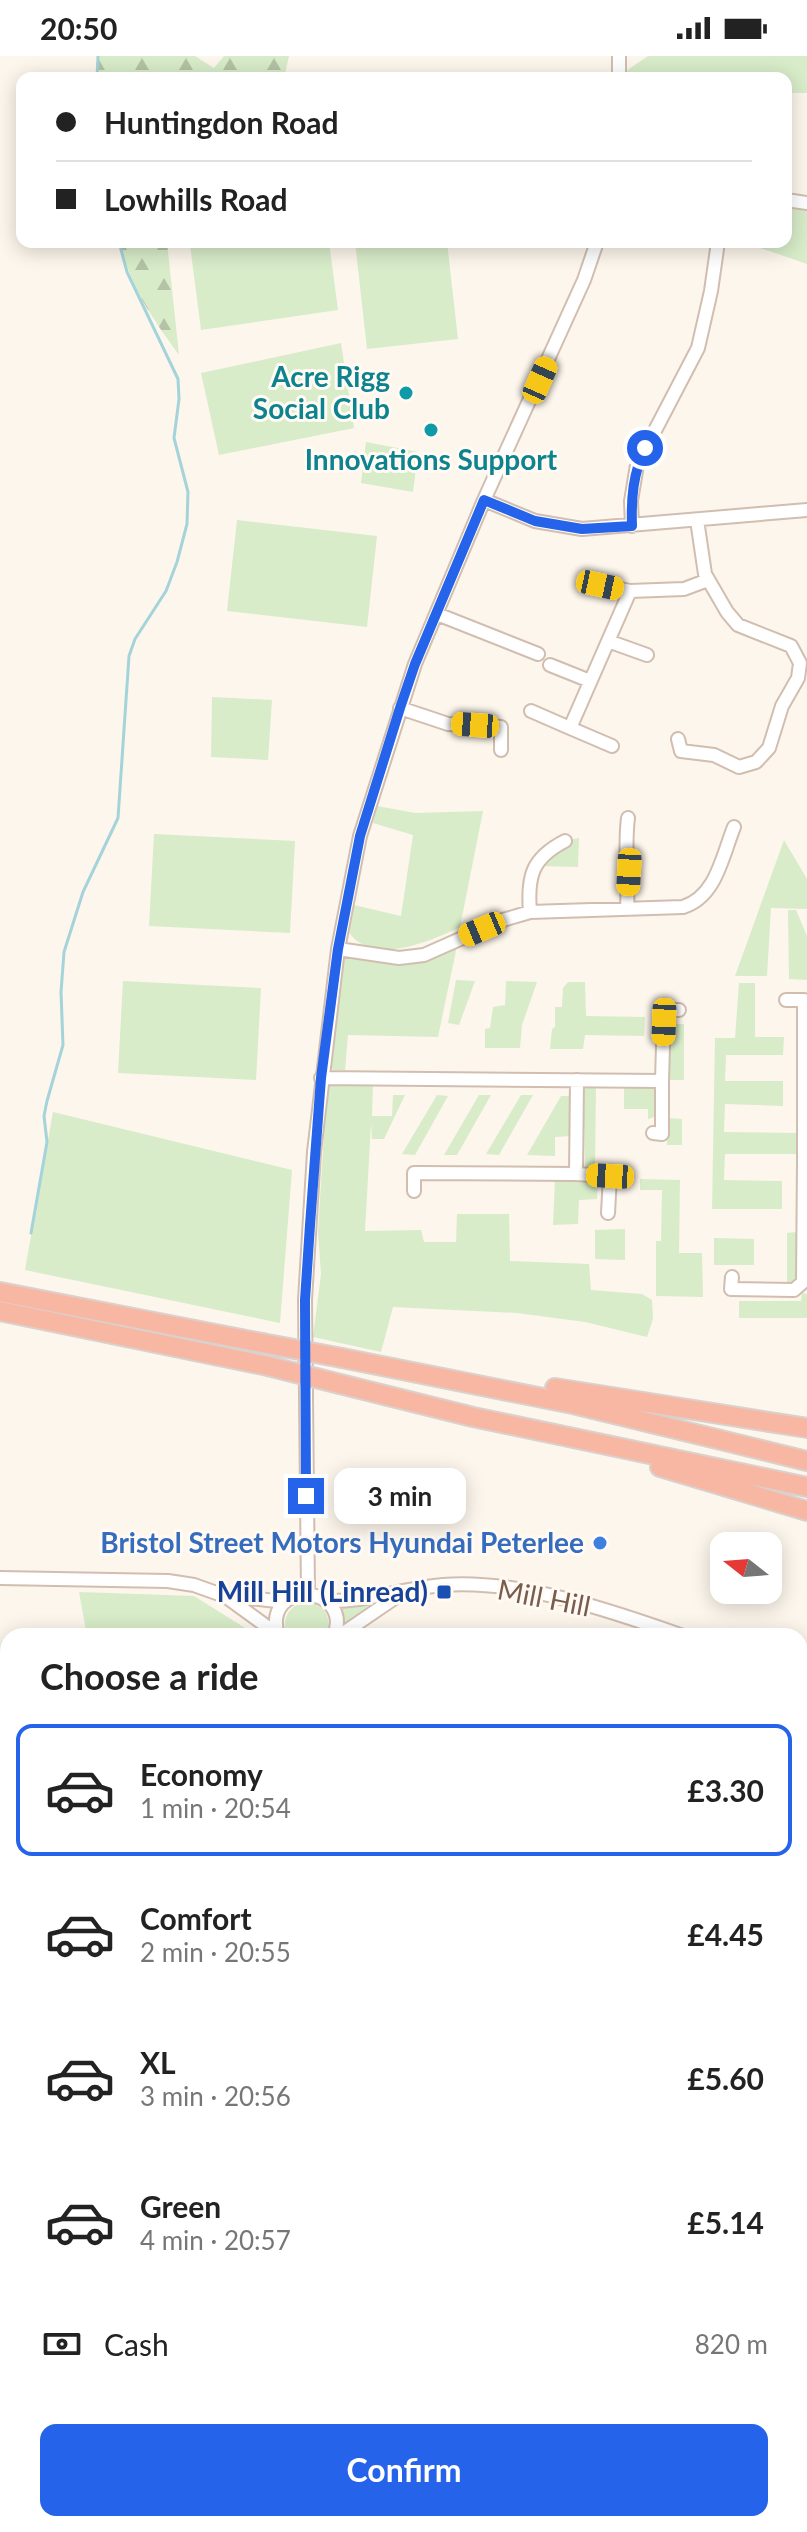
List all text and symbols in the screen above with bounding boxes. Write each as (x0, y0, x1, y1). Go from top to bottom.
text: 20:50 (40, 10, 117, 46)
text: Huntingdon Road (104, 104, 339, 140)
text: Lowhills Road (104, 181, 288, 217)
car (519, 353, 561, 407)
place label: Acre Rigg Social Club (253, 359, 390, 425)
marker: Acre Rigg Social Club (397, 384, 415, 402)
marker: Innovations Support (422, 421, 440, 439)
route start (627, 430, 663, 466)
place label: Innovations Support (305, 442, 558, 476)
car (574, 568, 626, 602)
car (450, 711, 500, 739)
car (616, 847, 642, 897)
car (455, 909, 509, 949)
car (651, 998, 677, 1046)
car (585, 1163, 635, 1189)
callout: 3 min (334, 1468, 466, 1524)
route end (288, 1478, 324, 1514)
text: 3 min (368, 1480, 432, 1512)
place label: Bristol Street Motors Hyundai Peterlee (100, 1525, 584, 1559)
north arrow (710, 1532, 782, 1604)
map controls (710, 1532, 782, 1604)
marker: Bristol Street Motors Hyundai Peterlee (591, 1534, 609, 1552)
street label: Mill Hill (495, 1571, 594, 1623)
place label: Mill Hill (Linread) (217, 1574, 428, 1608)
marker: Mill Hill (Linread) (435, 1583, 453, 1601)
text: Choose a ride (40, 1654, 259, 1698)
icon: car (44, 1754, 116, 1826)
text: Economy (140, 1756, 263, 1792)
text: £3.30 (687, 1772, 764, 1808)
text: 1 min · 20:54 (140, 1792, 291, 1824)
icon: car (44, 1898, 116, 1970)
text: Comfort (140, 1900, 252, 1936)
text: £4.45 (687, 1916, 764, 1952)
text: 2 min · 20:55 (140, 1936, 291, 1968)
icon: car (44, 2042, 116, 2114)
text: XL (140, 2044, 176, 2080)
text: £5.60 (687, 2060, 764, 2096)
text: 3 min · 20:56 (140, 2080, 291, 2112)
icon: car (44, 2186, 116, 2258)
text: Green (140, 2188, 221, 2224)
text: £5.14 (687, 2204, 764, 2240)
text: 4 min · 20:57 (140, 2224, 291, 2256)
icon: cash (40, 2322, 84, 2366)
text: Cash (104, 2326, 169, 2362)
text: 820 m (695, 2328, 768, 2360)
button: Confirm (40, 2424, 768, 2516)

